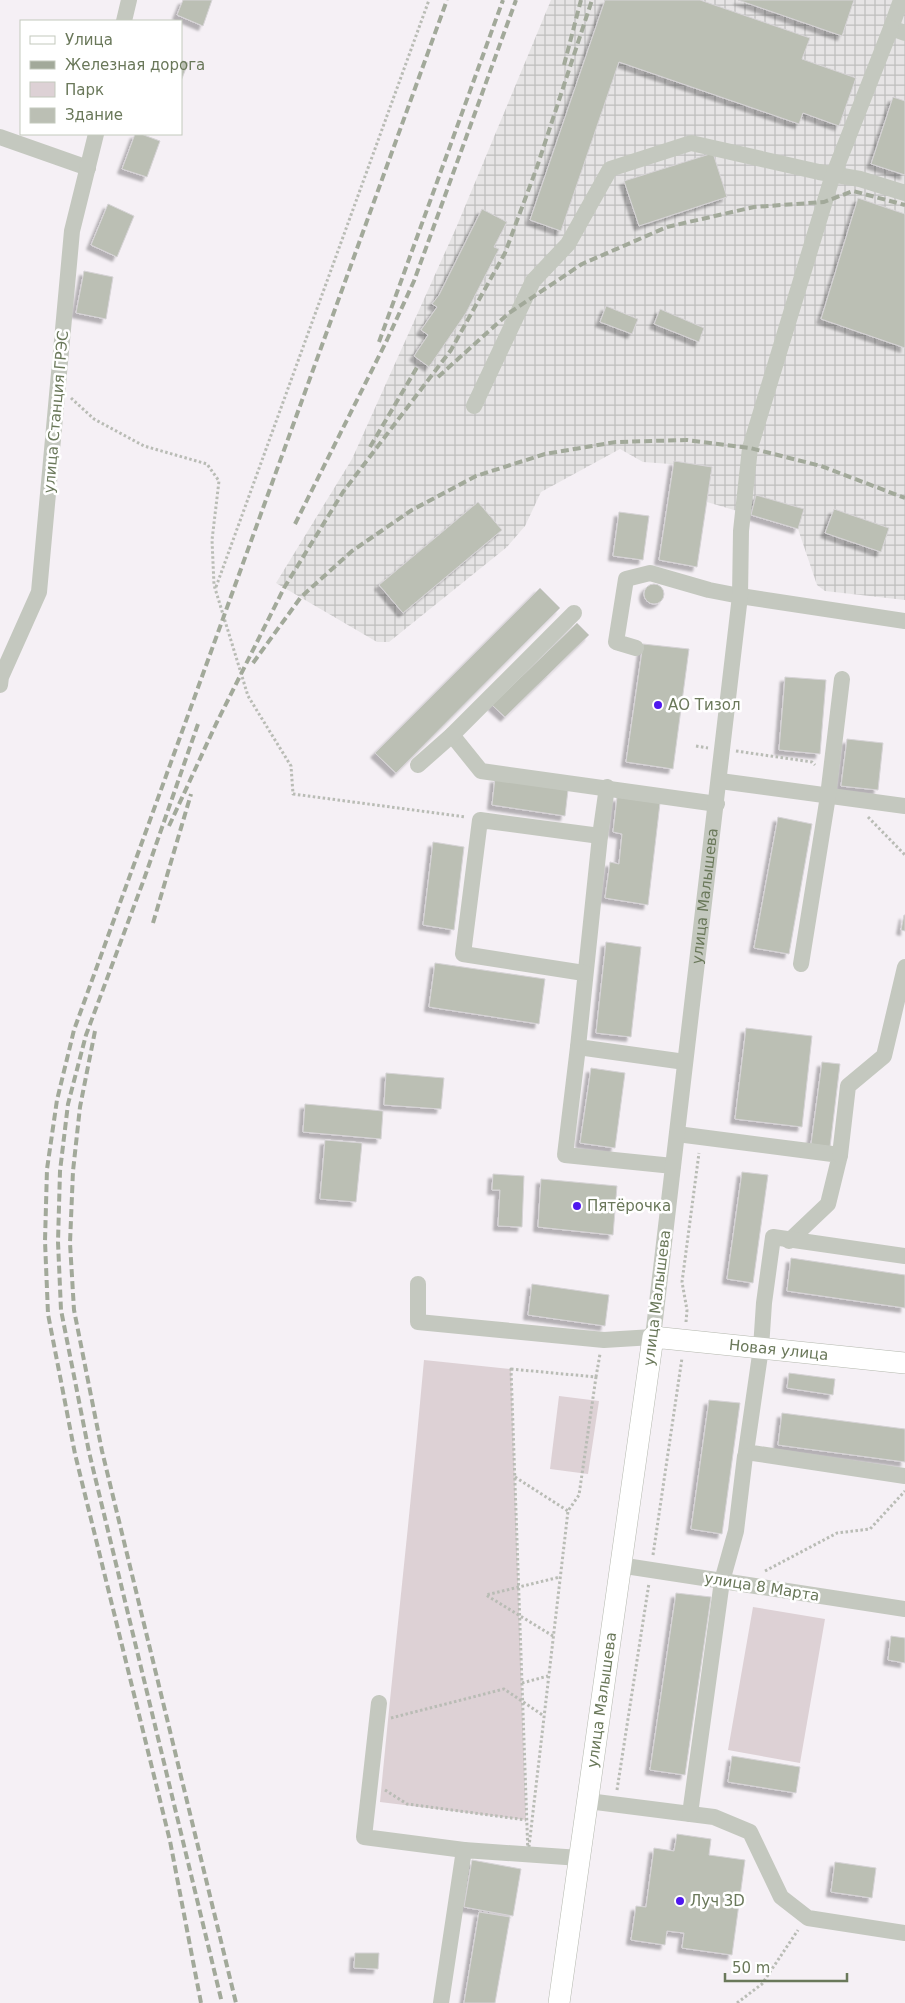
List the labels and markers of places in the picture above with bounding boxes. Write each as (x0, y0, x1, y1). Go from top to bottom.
place label: АО Тизол (668, 696, 741, 714)
marker: АО Тизол (652, 699, 664, 711)
place label: Пятёрочка (587, 1197, 671, 1215)
marker: Пятёрочка (571, 1200, 583, 1212)
place label: Луч 3D (690, 1892, 745, 1910)
marker: Луч 3D (674, 1895, 686, 1907)

